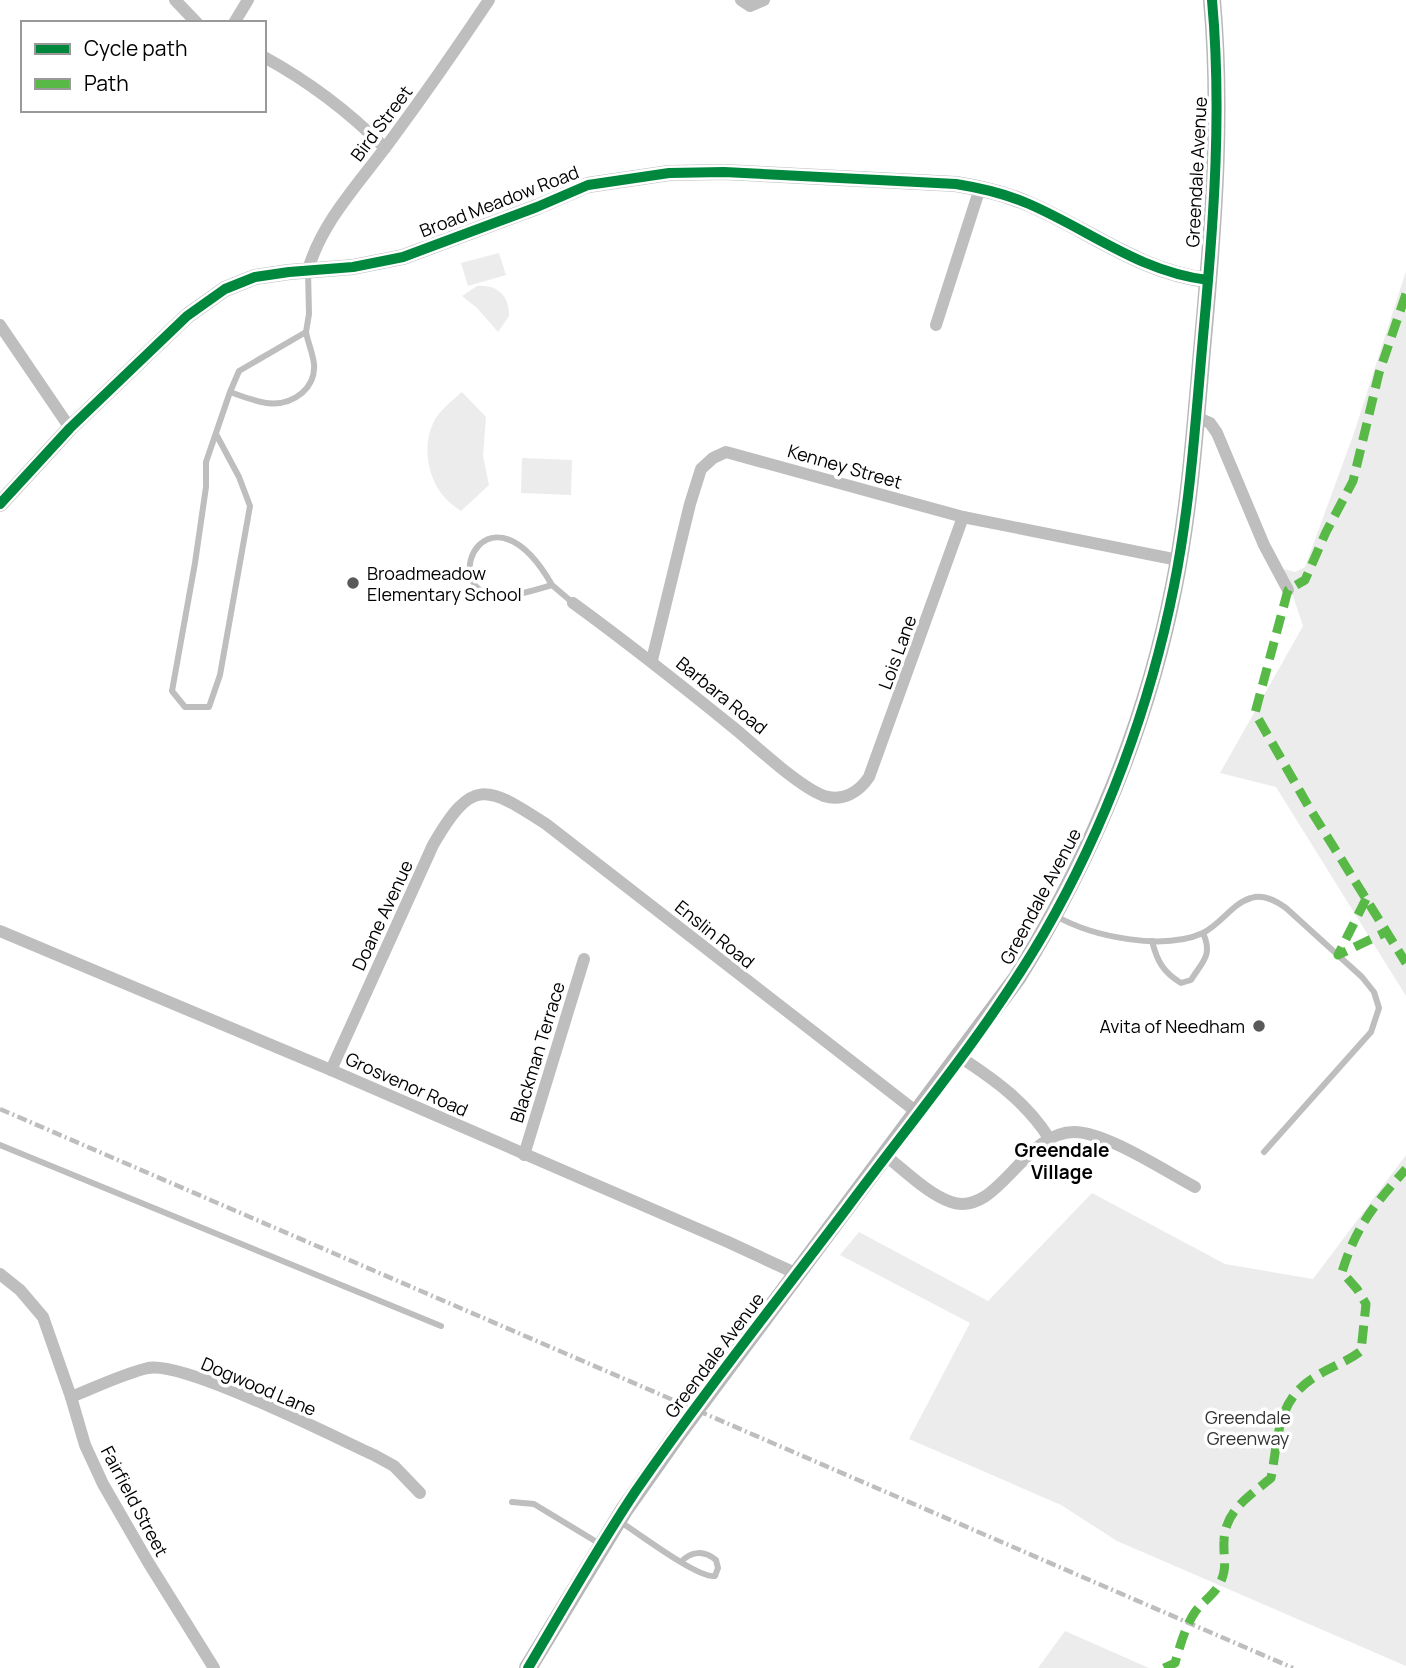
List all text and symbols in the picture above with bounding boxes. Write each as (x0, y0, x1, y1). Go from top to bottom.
legend (21, 21, 266, 112)
text: Cycle path (84, 34, 187, 62)
text: Path (84, 69, 129, 97)
street label: Bird Street (345, 80, 417, 166)
street label: Greendale Avenue (1180, 96, 1212, 248)
street label: Broad Meadow Road (416, 160, 582, 242)
street label: Kenney Street (785, 438, 905, 494)
place label: Broadmeadow Elementary School (367, 561, 522, 606)
marker: Broadmeadow Elementary School (345, 575, 361, 591)
street label: Lois Lane (872, 612, 922, 692)
street label: Barbara Road (671, 651, 773, 739)
street label: Greendale Avenue (994, 824, 1086, 968)
street label: Doane Avenue (346, 856, 418, 974)
street label: Enslin Road (670, 895, 760, 973)
street label: Blackman Terrace (504, 979, 570, 1125)
place label: Avita of Needham (1100, 1014, 1245, 1038)
marker: Avita of Needham (1251, 1018, 1267, 1034)
street label: Grosvenor Road (342, 1046, 472, 1122)
district label: Greendale Village (1014, 1137, 1110, 1185)
street label: Greendale Avenue (659, 1287, 769, 1423)
street label: Dogwood Lane (198, 1351, 320, 1421)
park label: Greendale Greenway (1205, 1405, 1291, 1450)
street label: Fairfield Street (96, 1441, 174, 1561)

